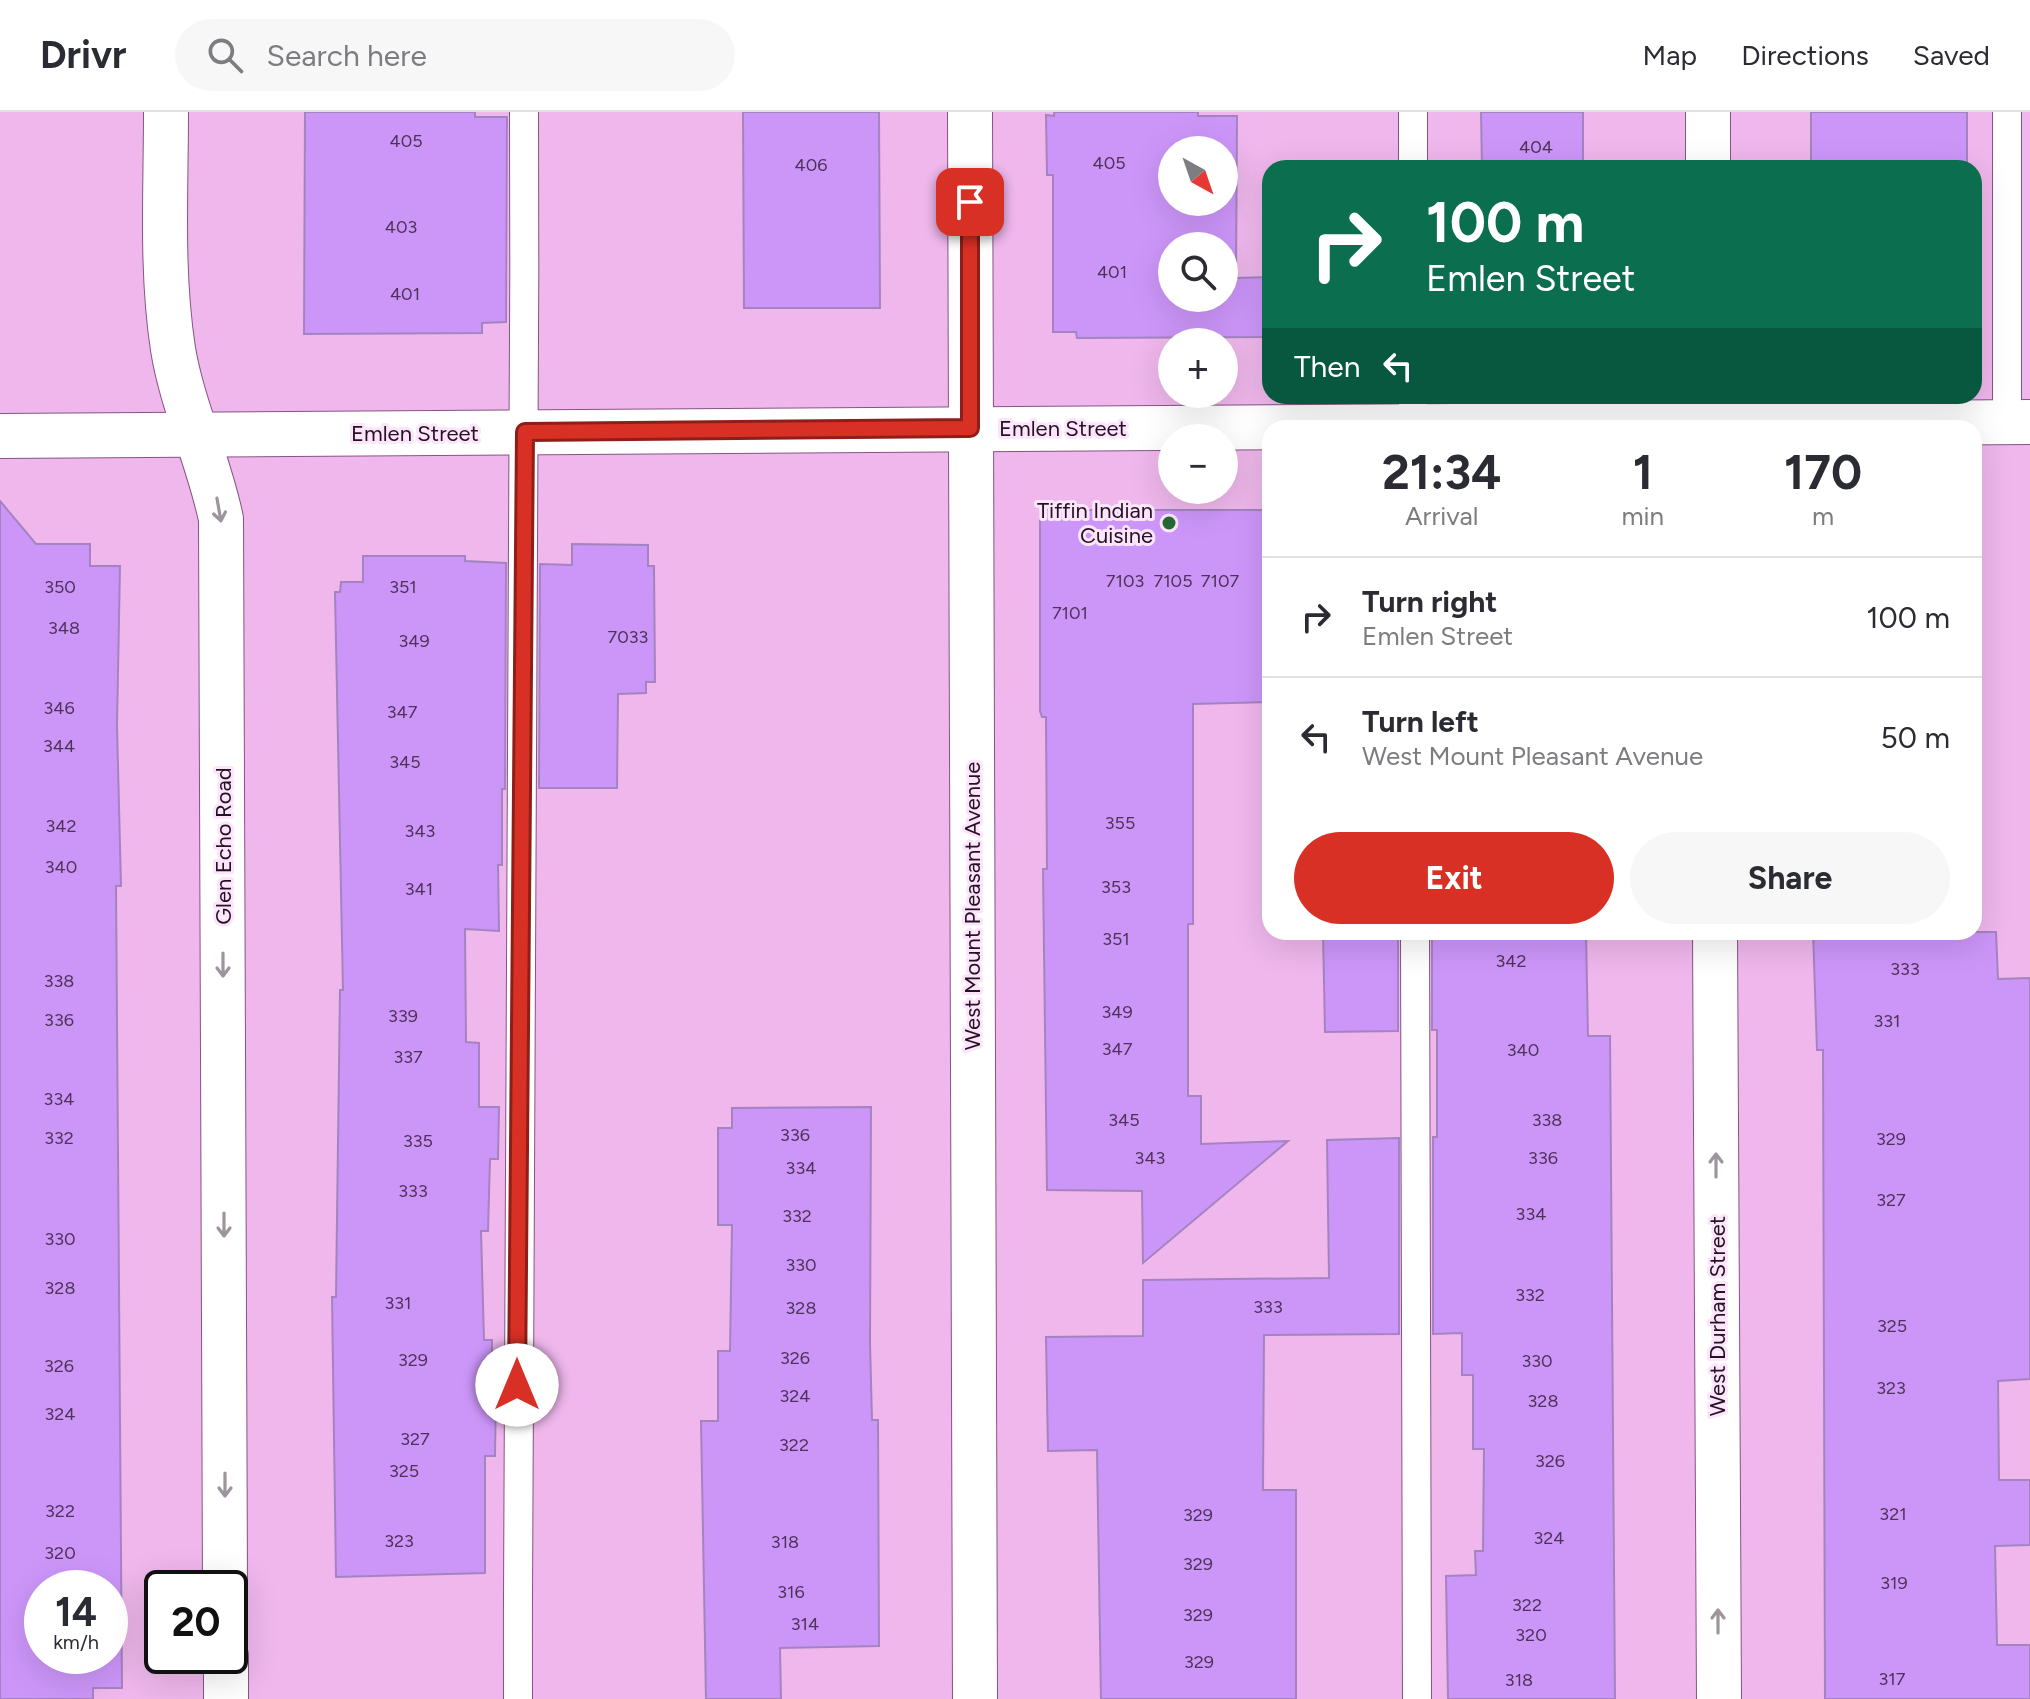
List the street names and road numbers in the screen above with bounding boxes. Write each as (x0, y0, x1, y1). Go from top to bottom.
street label: Emlen Street (999, 415, 1127, 442)
street label: Emlen Street (351, 420, 479, 447)
street label: West Mount Pleasant Avenue (959, 762, 986, 1050)
street label: Glen Echo Road (210, 767, 237, 925)
street label: West Durham Street (1704, 1216, 1731, 1416)

